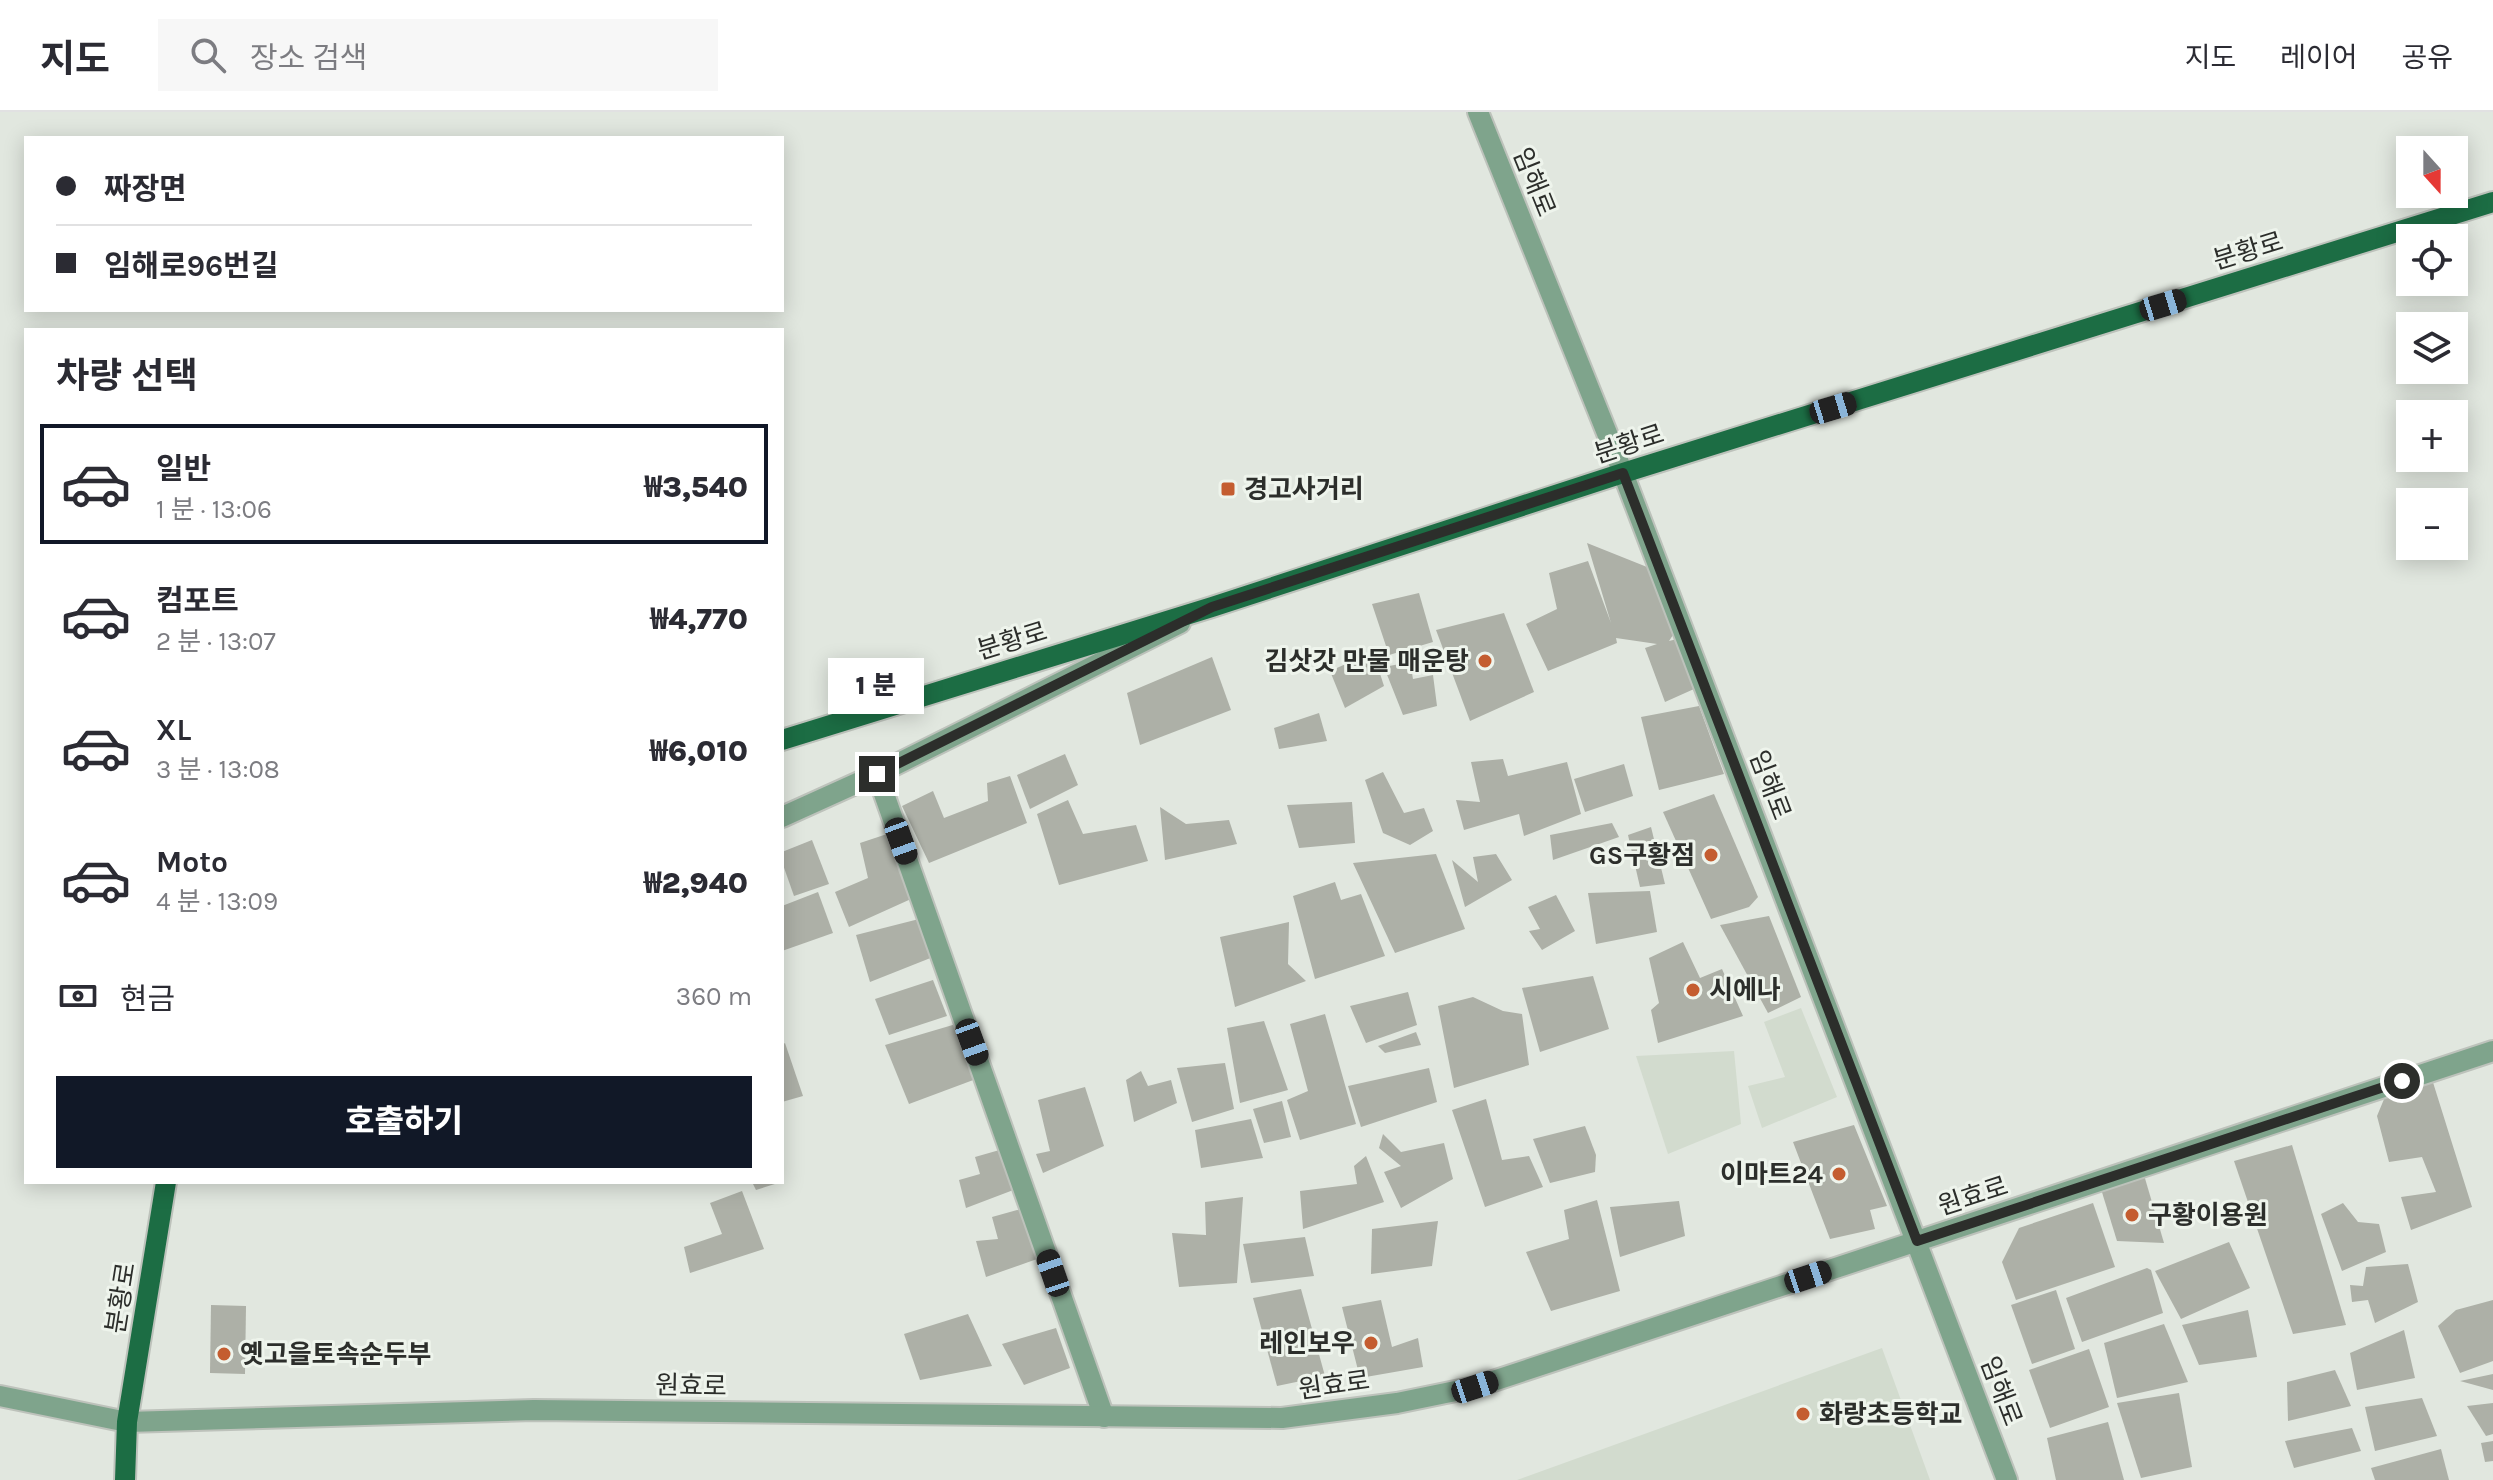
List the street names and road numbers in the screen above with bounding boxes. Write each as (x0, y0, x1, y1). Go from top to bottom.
street label: 임해로 (1506, 143, 1562, 221)
street label: 분황로 (2209, 226, 2287, 276)
street label: 분황로 (1590, 418, 1668, 470)
street label: 분황로 (973, 616, 1051, 666)
street label: 임해로 (1743, 746, 1797, 824)
street label: 원효로 (1934, 1170, 2012, 1222)
street label: 분황로 (100, 1260, 142, 1336)
street label: 임해로 (1974, 1352, 2028, 1430)
street label: 원효로 (1296, 1365, 1372, 1405)
street label: 원효로 (655, 1370, 727, 1402)

